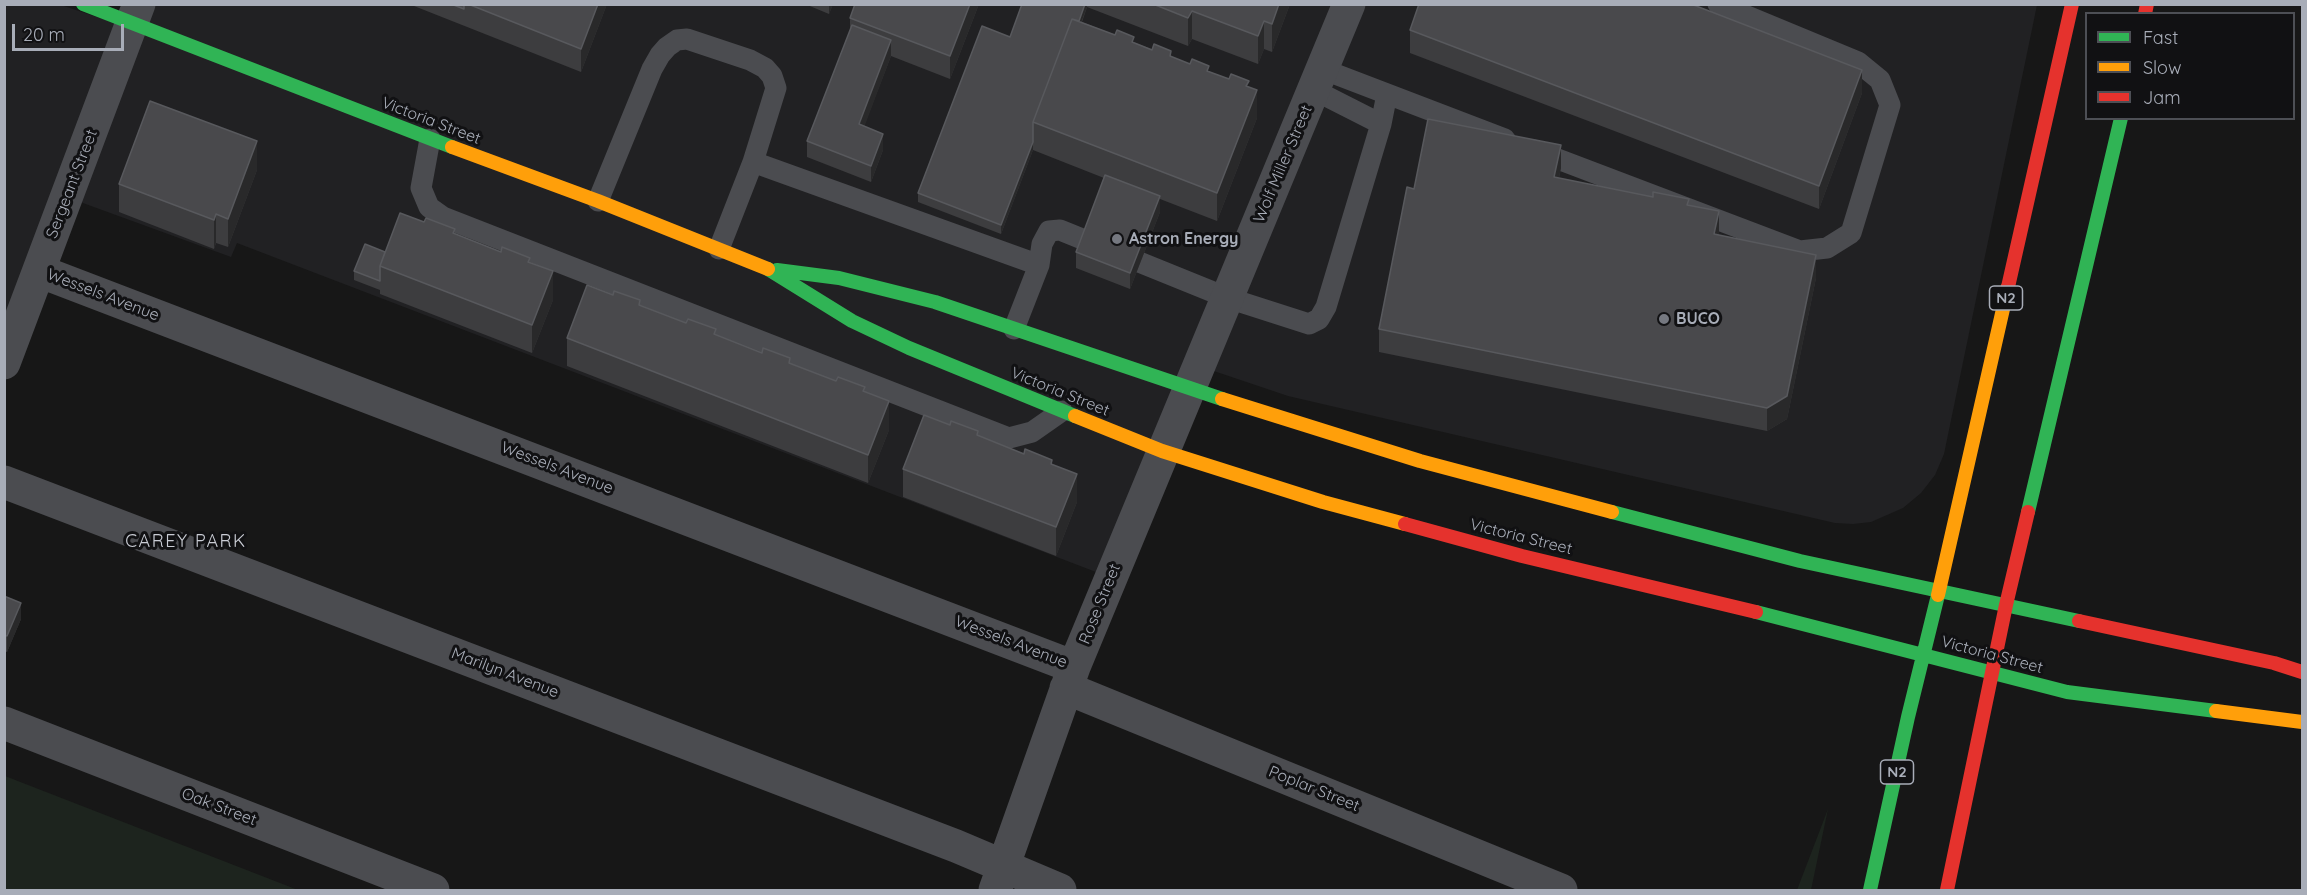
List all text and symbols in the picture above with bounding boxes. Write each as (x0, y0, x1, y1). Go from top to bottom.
scale bar (15, 12, 128, 50)
legend (2085, 12, 2295, 120)
text: 20 m (23, 23, 65, 46)
text: Fast (2143, 26, 2178, 49)
text: Slow (2143, 56, 2181, 79)
text: Jam (2143, 86, 2181, 109)
street label: Victoria Street (379, 93, 483, 149)
street label: Wolf Miller Street (1250, 102, 1316, 226)
street label: Sergeant Street (42, 127, 102, 241)
place label: Astron Energy (1129, 229, 1239, 249)
marker: Astron Energy (1110, 232, 1124, 246)
street label: Wessels Avenue (44, 265, 162, 325)
road number: N2 (1990, 286, 2022, 310)
place label: BUCO (1676, 309, 1720, 329)
marker: BUCO (1657, 312, 1671, 326)
street label: Victoria Street (1008, 363, 1112, 421)
street label: Wessels Avenue (498, 438, 616, 498)
street label: Victoria Street (1468, 515, 1574, 559)
district label: CAREY PARK (125, 531, 247, 553)
street label: Rose Street (1075, 561, 1125, 647)
street label: Wessels Avenue (952, 612, 1070, 672)
street label: Victoria Street (1939, 632, 2045, 678)
street label: Marilyn Avenue (449, 644, 561, 702)
road number: N2 (1880, 760, 1914, 784)
street label: Poplar Street (1266, 762, 1362, 816)
street label: Oak Street (179, 784, 259, 830)

